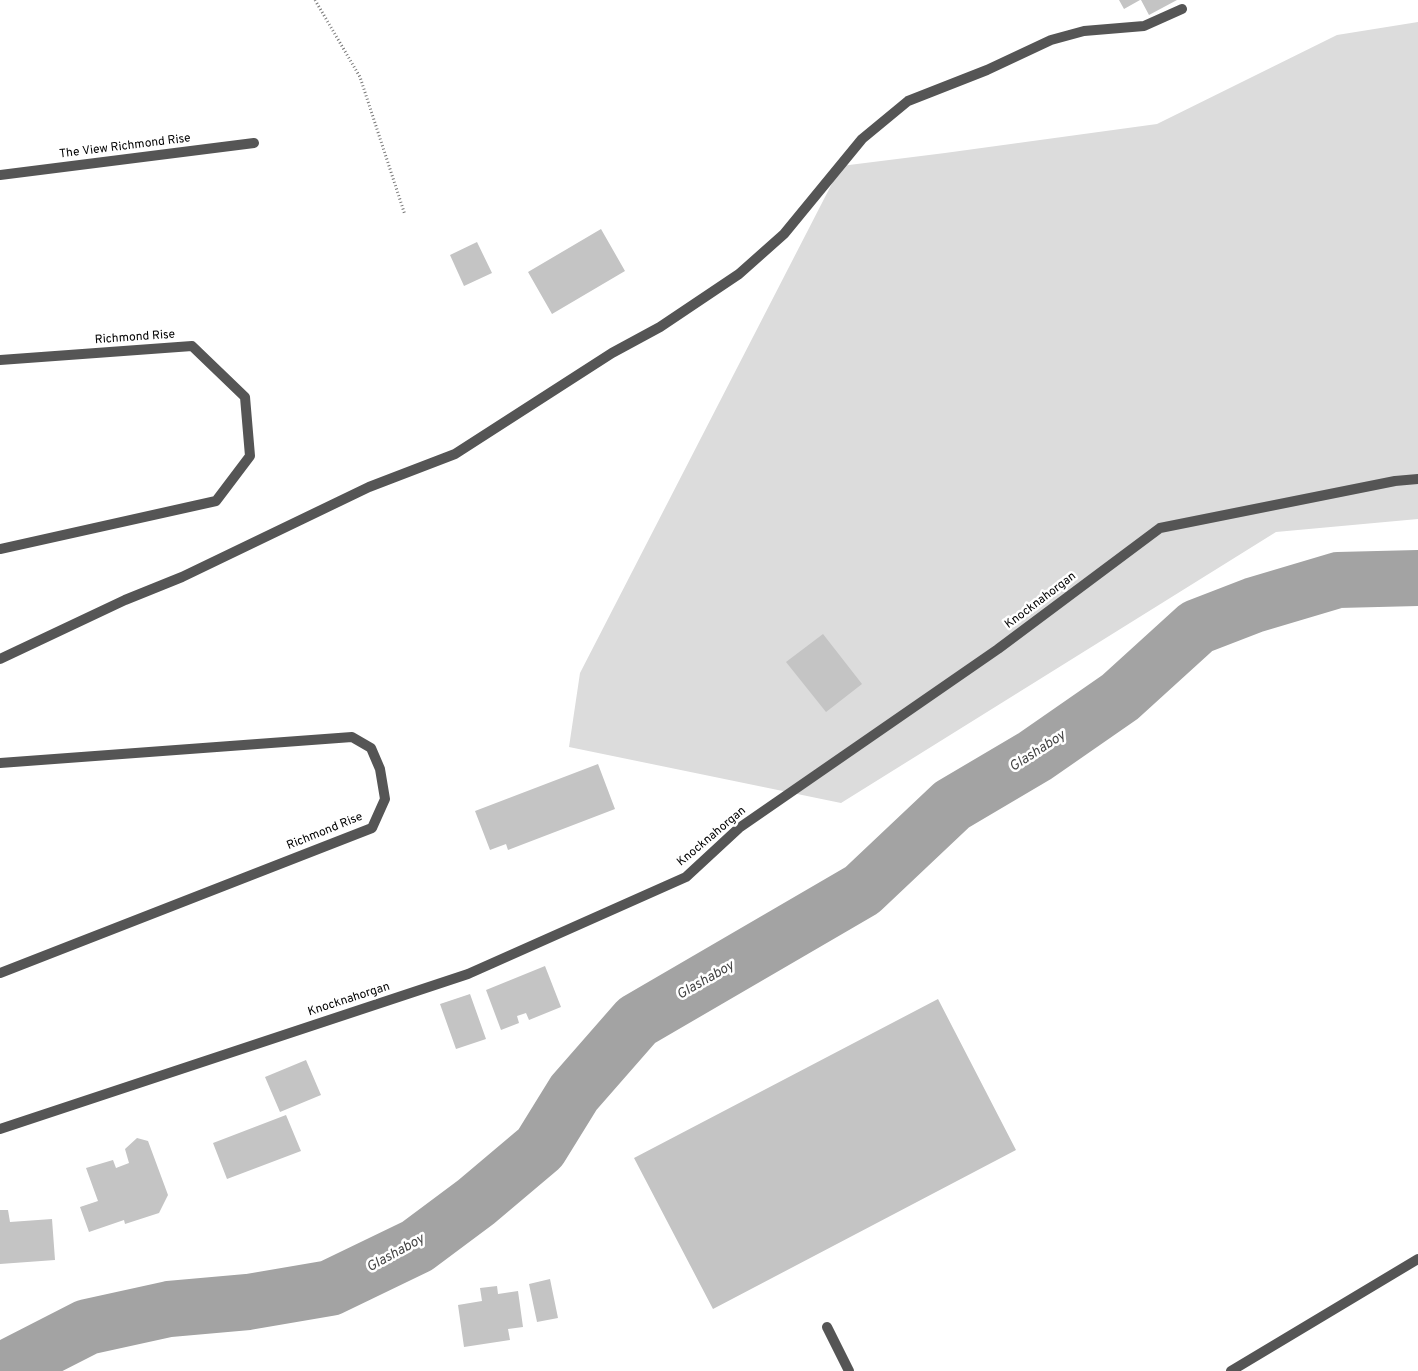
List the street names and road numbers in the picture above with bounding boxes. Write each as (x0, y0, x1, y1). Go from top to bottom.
street label: The View Richmond Rise (59, 132, 191, 162)
street label: Richmond Rise (94, 328, 176, 348)
street label: Knocknahorgan (1003, 570, 1079, 632)
street label: Knocknahorgan (675, 804, 749, 870)
street label: Richmond Rise (285, 810, 365, 854)
street label: Knocknahorgan (306, 980, 392, 1020)

